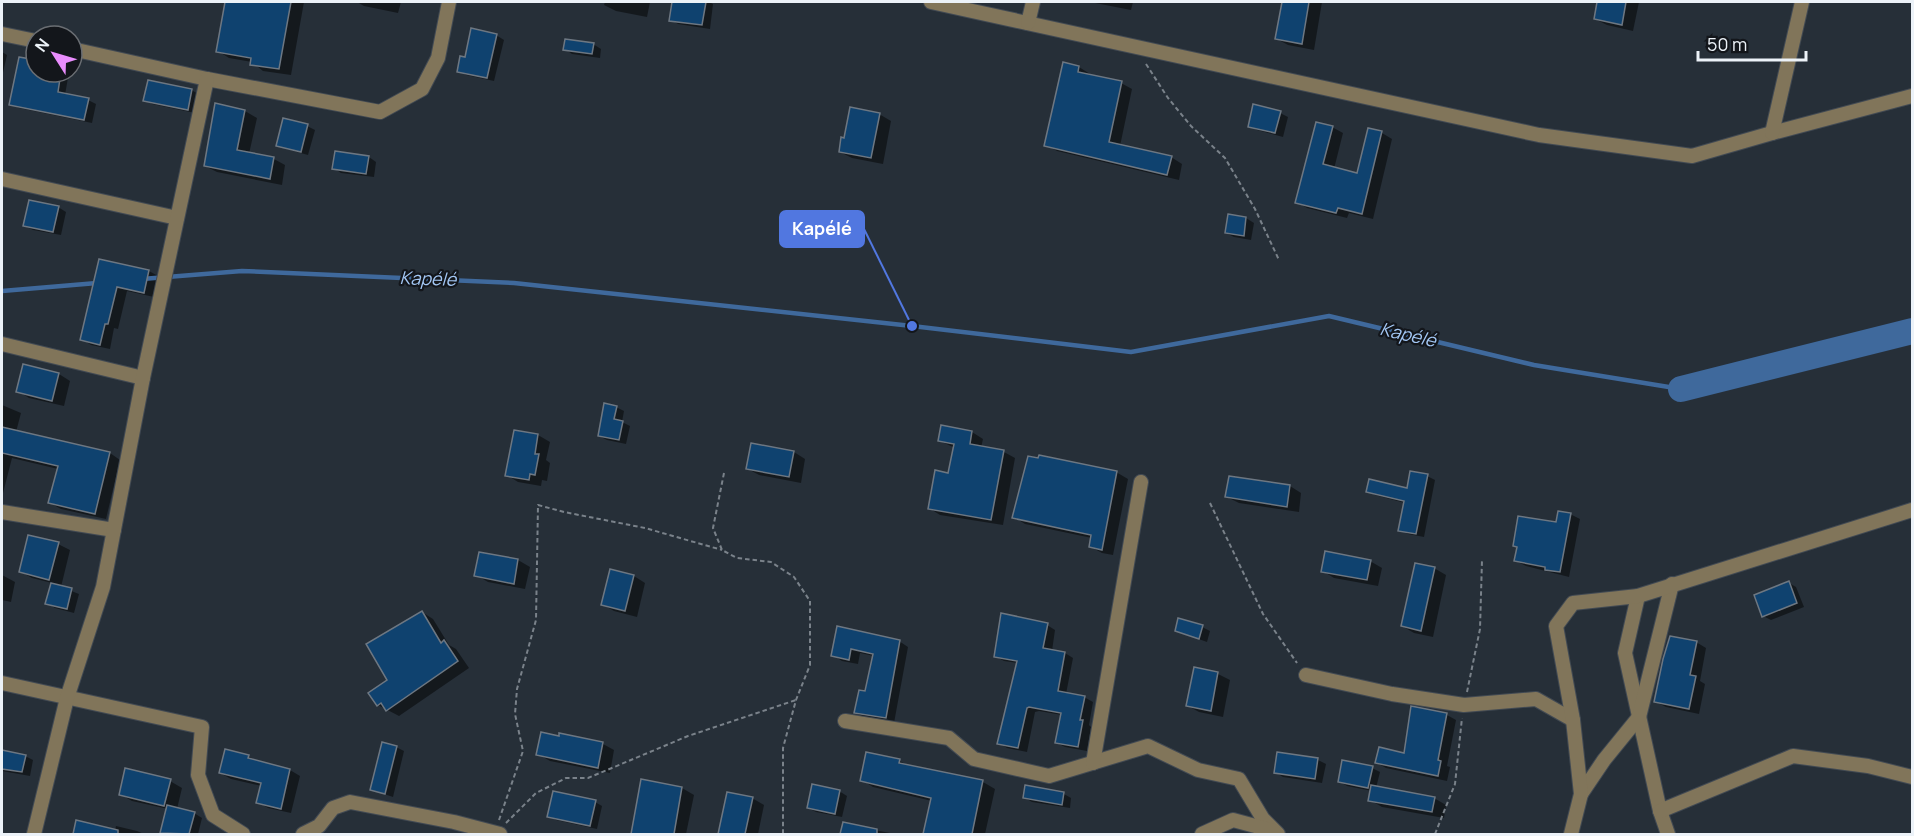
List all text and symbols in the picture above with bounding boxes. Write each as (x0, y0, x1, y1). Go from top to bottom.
north arrow (24, 24, 84, 84)
scale bar (1698, 24, 1806, 62)
text: 50 m (1707, 32, 1747, 56)
text: N (30, 34, 54, 56)
callout: Kapélé (780, 211, 864, 247)
text: Kapélé (792, 216, 852, 240)
water label: Kapélé (399, 265, 458, 291)
water label: Kapélé (1378, 316, 1440, 352)

